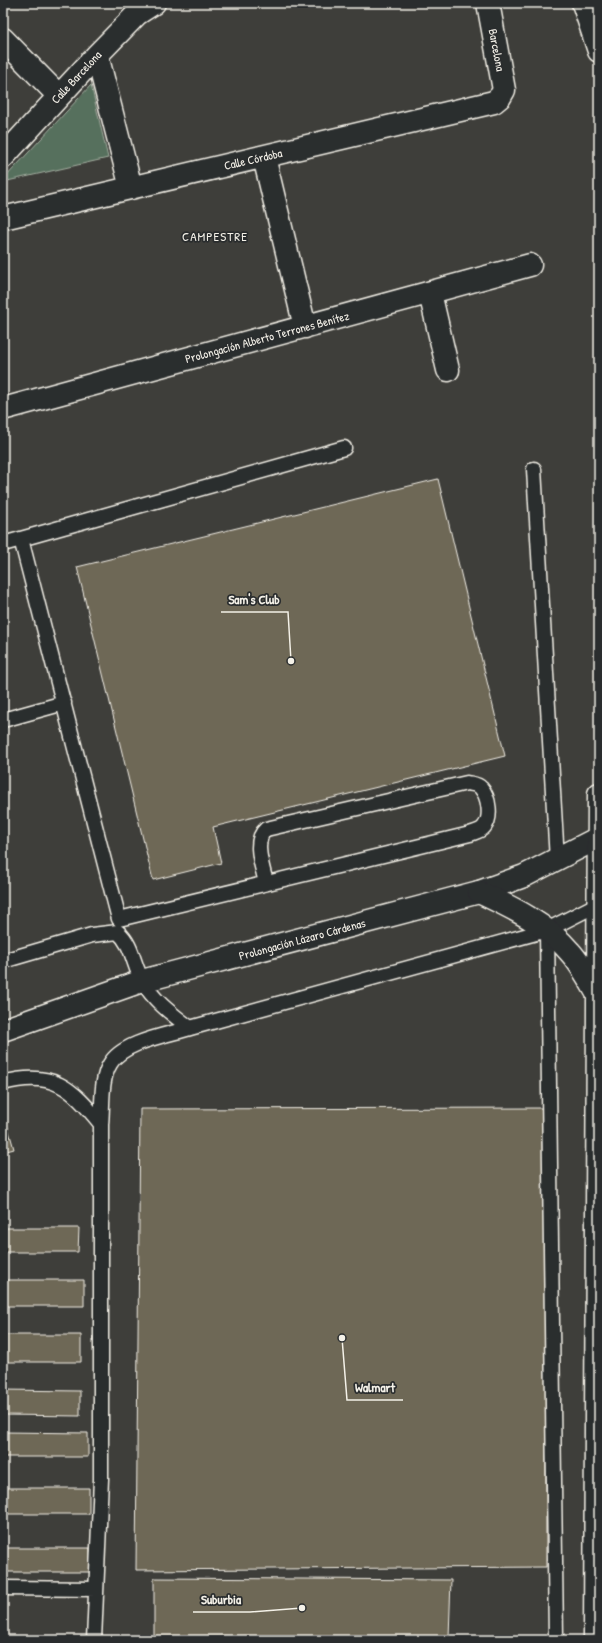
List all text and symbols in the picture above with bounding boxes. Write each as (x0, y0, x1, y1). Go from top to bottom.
street label: Barcelona (485, 27, 510, 73)
street label: Calle Barcelona (47, 46, 105, 107)
street label: Calle Córdoba (222, 144, 284, 174)
district label: CAMPESTRE (182, 227, 248, 245)
street label: Prolongación Alberto Terrones Benítez (183, 307, 351, 367)
callout: Sam's Club (221, 587, 288, 612)
text: Sam's Club (228, 590, 280, 608)
street label: Prolongación Lázaro Cárdenas (237, 914, 368, 964)
callout: Walmart (347, 1375, 403, 1400)
text: Walmart (355, 1378, 396, 1396)
callout: Suburbia (193, 1587, 250, 1612)
text: Suburbia (201, 1590, 242, 1608)

